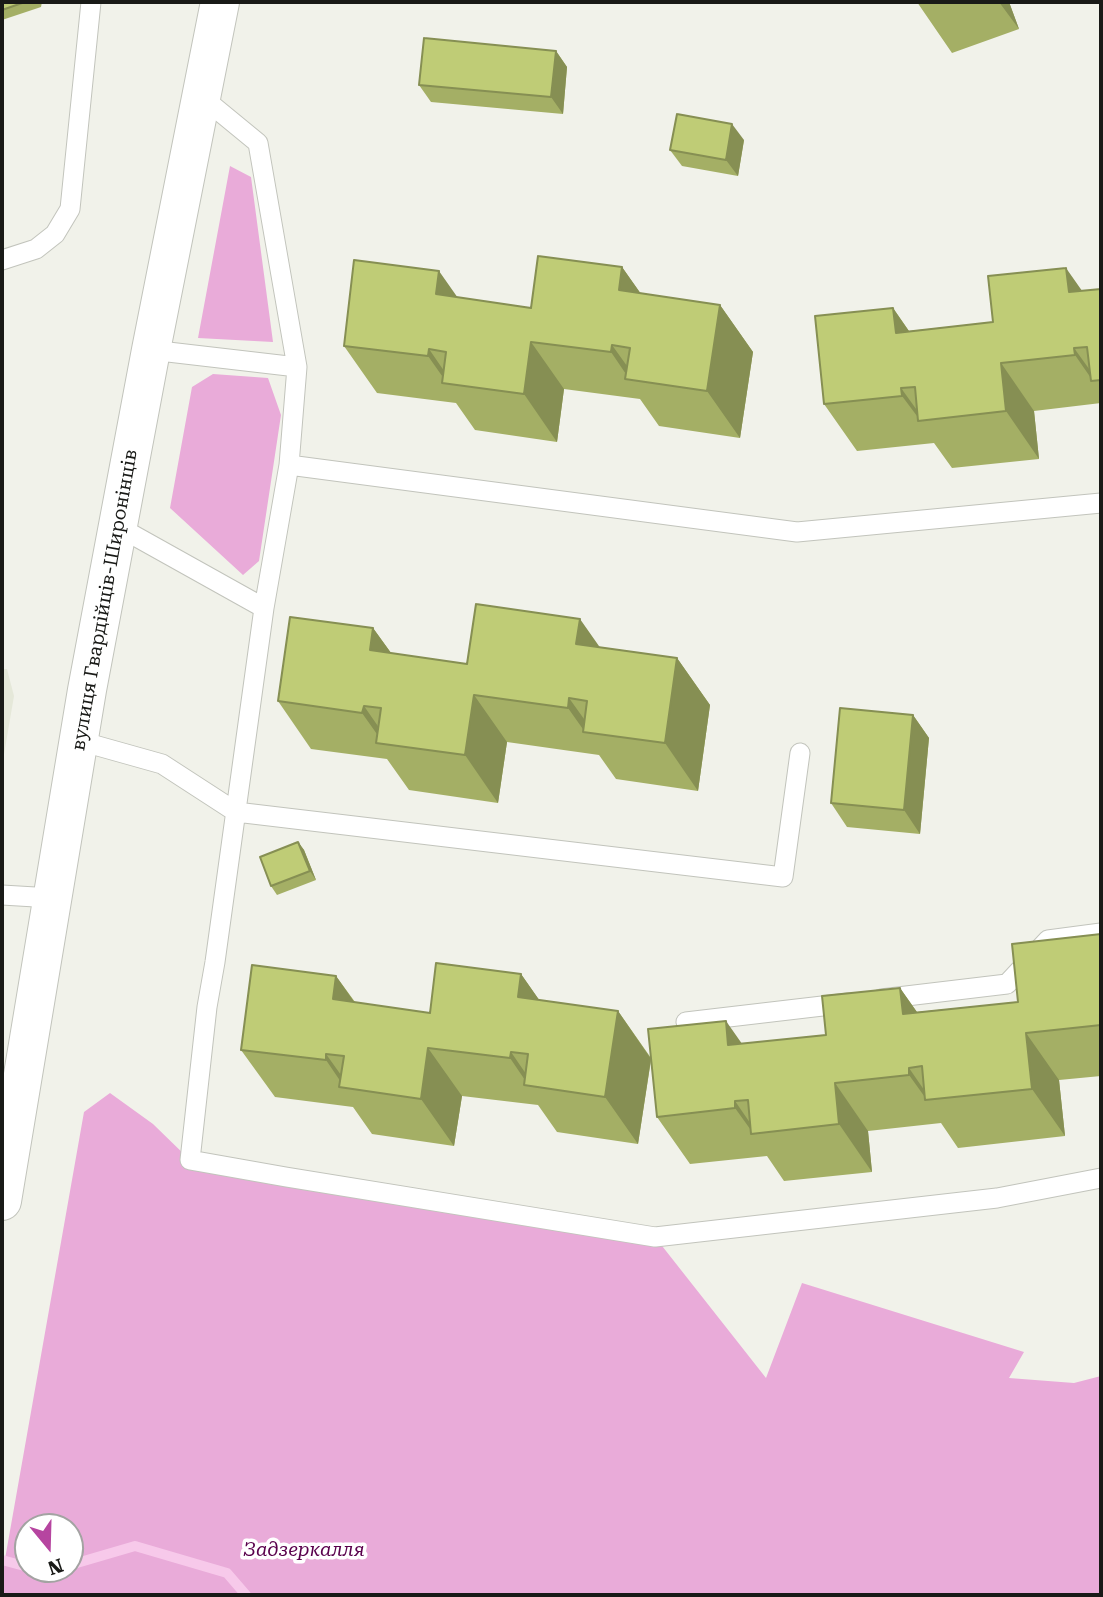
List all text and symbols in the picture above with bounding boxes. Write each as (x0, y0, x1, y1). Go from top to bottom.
street label: вулиця Гвардійців-Широнінців (67, 448, 143, 752)
north arrow (14, 1513, 84, 1583)
park label: Задзеркалля (243, 1539, 365, 1561)
text: N (45, 1553, 66, 1580)

